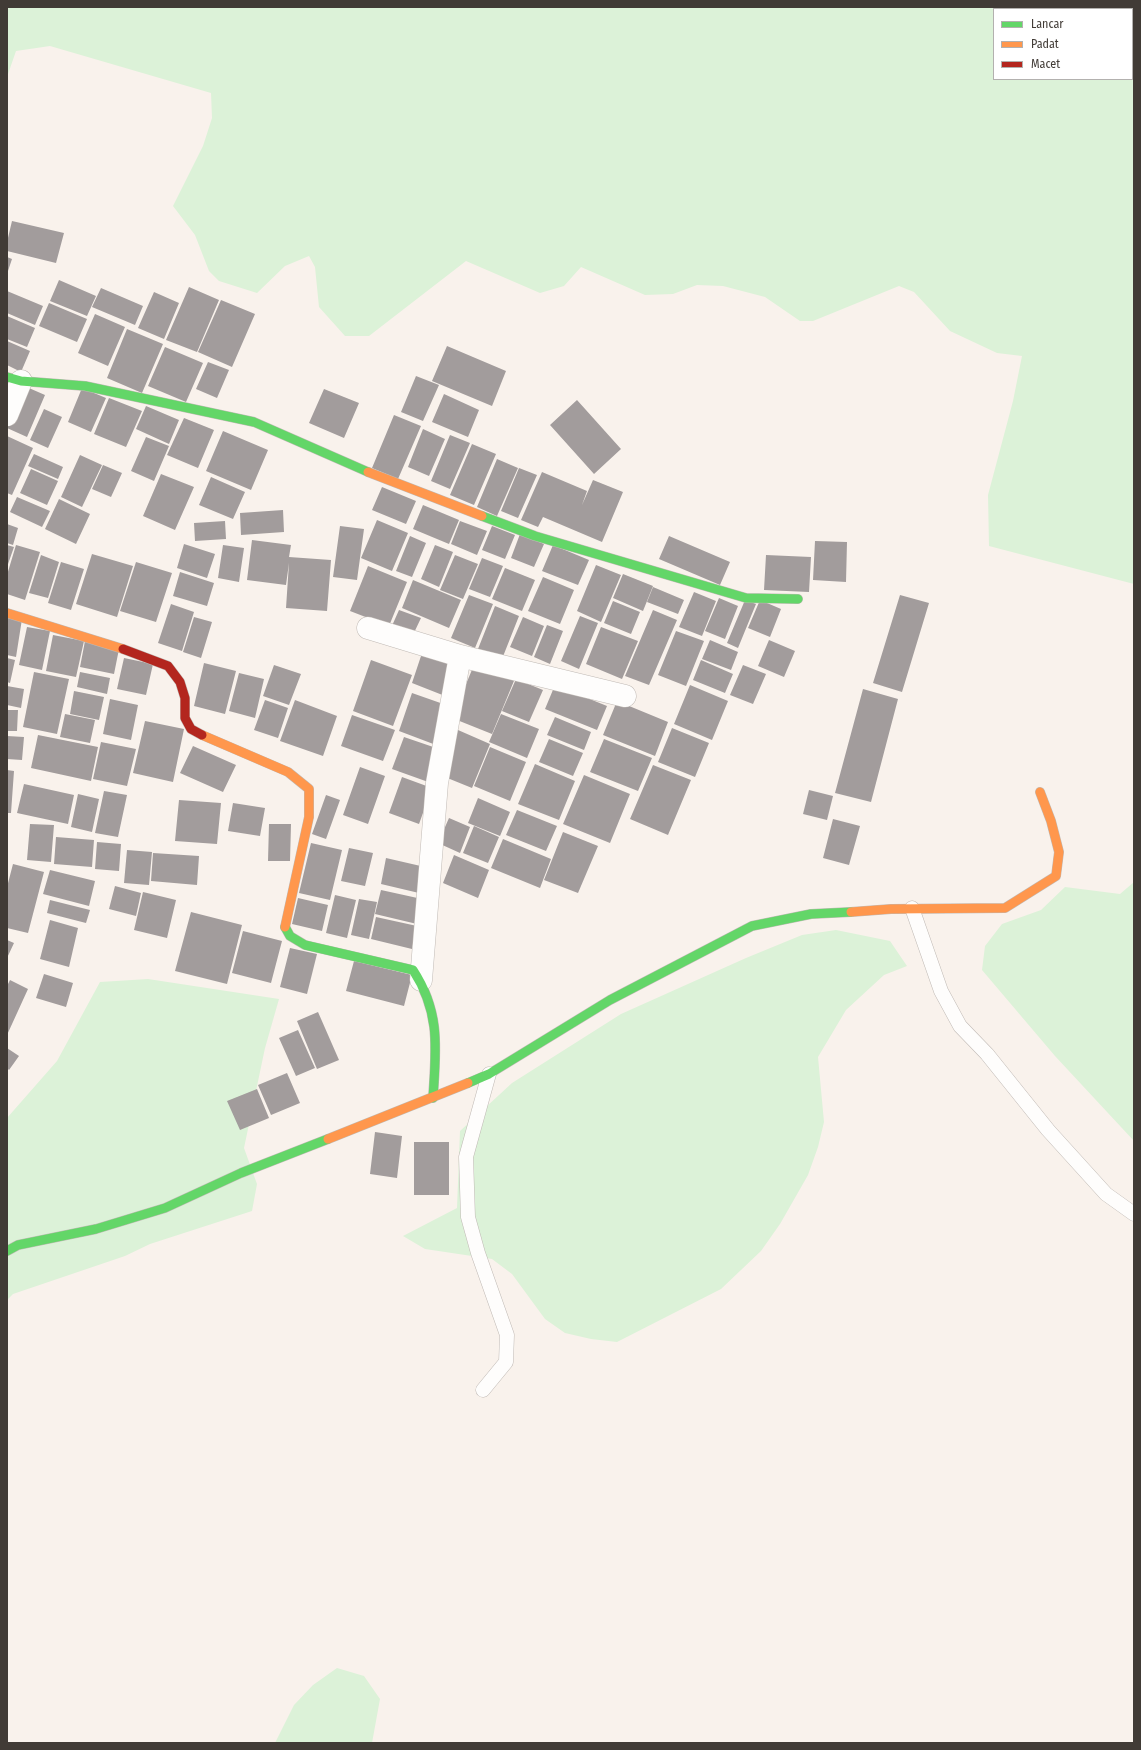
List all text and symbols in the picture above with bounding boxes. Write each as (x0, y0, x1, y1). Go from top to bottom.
legend (993, 8, 1133, 80)
text: Lancar (1031, 17, 1064, 31)
text: Padat (1031, 37, 1059, 51)
text: Macet (1031, 57, 1060, 71)

